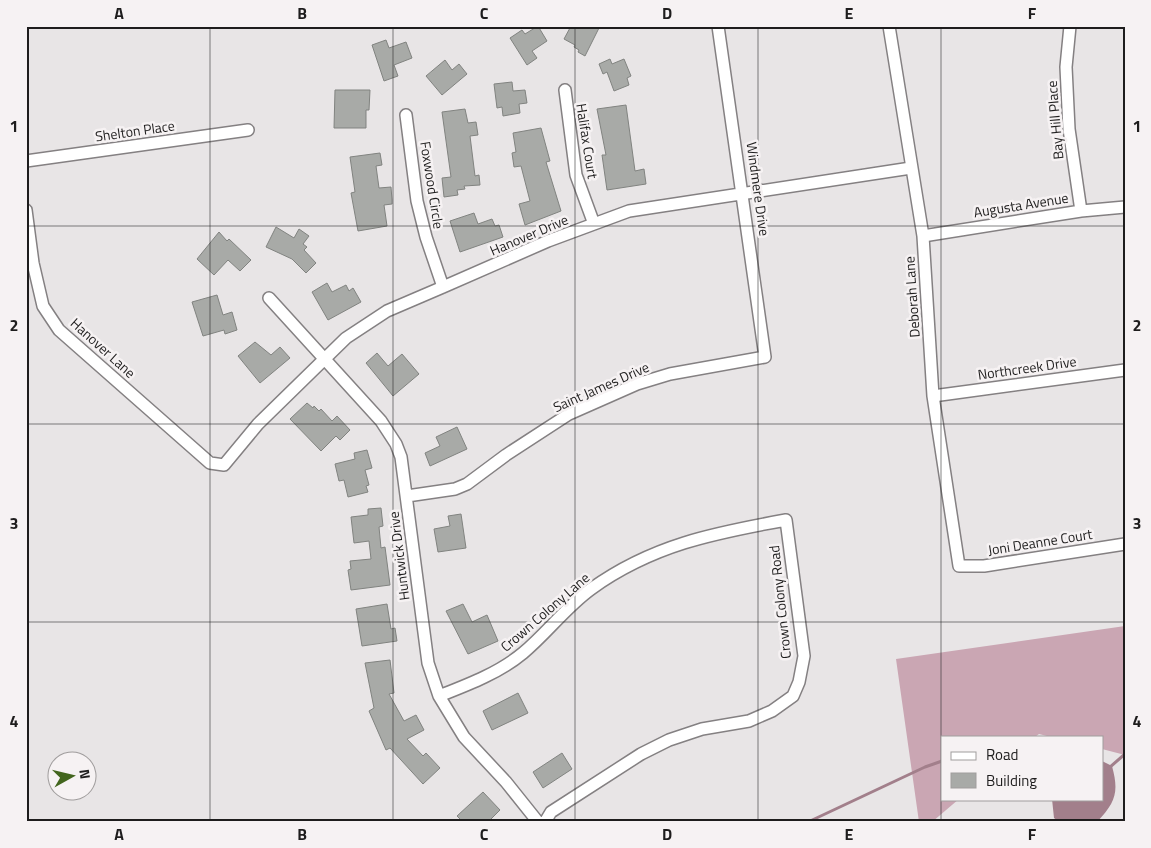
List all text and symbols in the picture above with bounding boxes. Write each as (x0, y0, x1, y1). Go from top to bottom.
text: A (114, 1, 124, 25)
text: B (297, 1, 307, 25)
text: C (480, 1, 489, 25)
text: D (662, 1, 672, 25)
text: E (845, 1, 854, 25)
text: F (1028, 1, 1037, 25)
street label: Bay Hill Place (1041, 80, 1068, 160)
street label: Halifax Court (571, 102, 604, 180)
text: 1 (10, 114, 18, 138)
text: 1 (1133, 114, 1141, 138)
street label: Shelton Place (94, 115, 176, 146)
street label: Foxwood Circle (415, 140, 450, 230)
street label: Windmere Drive (742, 141, 775, 237)
street label: Augusta Avenue (972, 187, 1070, 222)
street label: Hanover Drive (486, 209, 571, 261)
street label: Deborah Lane (898, 256, 925, 338)
text: 2 (10, 313, 18, 337)
street label: Hanover Lane (66, 313, 141, 383)
text: 2 (1133, 313, 1141, 337)
street label: Northcreek Drive (976, 350, 1078, 385)
street label: Saint James Drive (549, 356, 652, 417)
street label: Huntwick Drive (383, 510, 414, 602)
text: 3 (10, 511, 18, 535)
text: 3 (1133, 511, 1141, 535)
street label: Joni Deanne Court (986, 523, 1094, 560)
street label: Crown Colony Road (763, 544, 796, 660)
street label: Crown Colony Lane (496, 567, 594, 656)
text: 4 (10, 709, 19, 733)
text: 4 (1133, 709, 1142, 733)
legend (941, 736, 1104, 800)
text: Road (986, 743, 1018, 766)
north arrow (48, 750, 98, 800)
text: N (74, 768, 96, 780)
text: Building (986, 769, 1037, 792)
text: A (114, 822, 124, 846)
text: B (297, 822, 307, 846)
text: C (480, 822, 489, 846)
text: D (662, 822, 672, 846)
text: E (845, 822, 854, 846)
text: F (1028, 822, 1037, 846)

